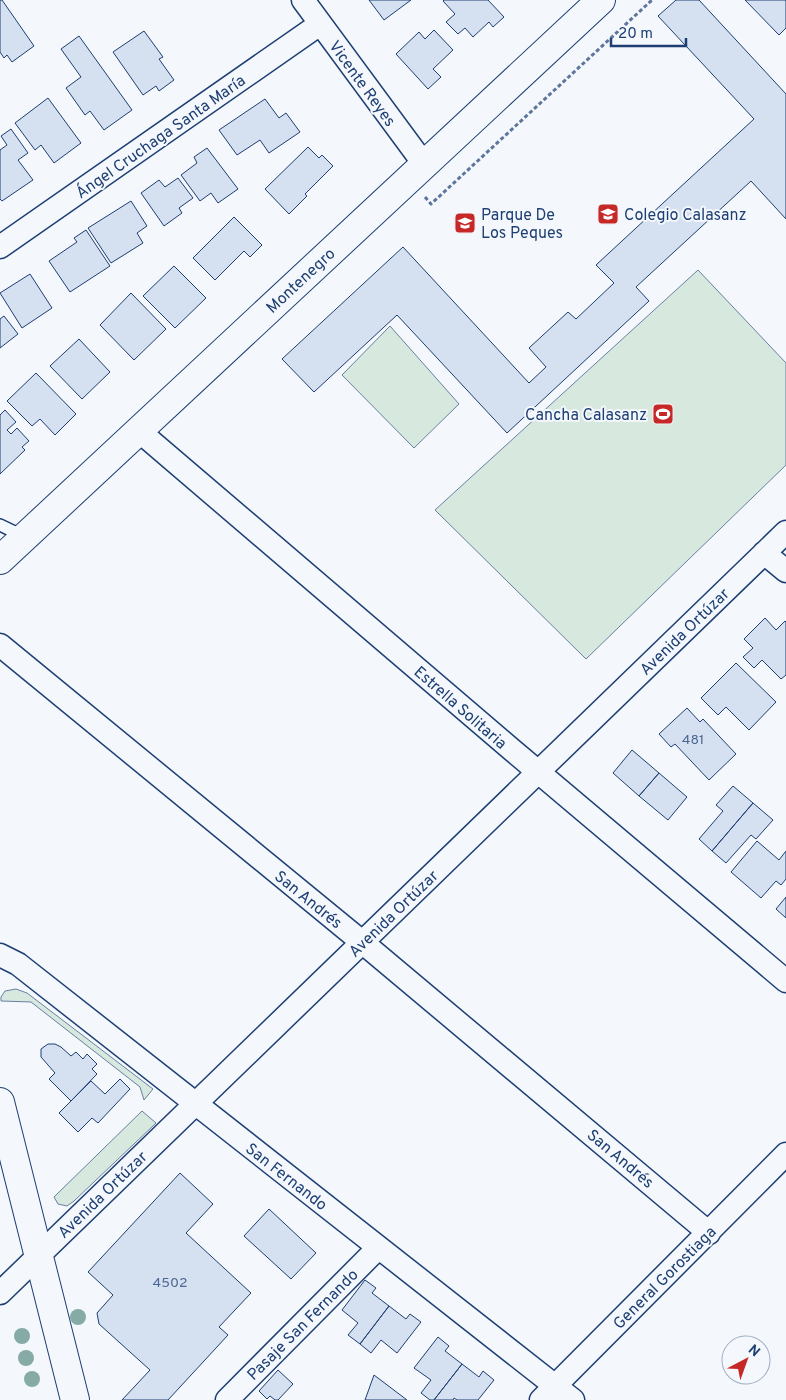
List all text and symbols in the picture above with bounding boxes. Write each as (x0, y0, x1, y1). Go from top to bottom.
scale bar (611, 15, 686, 47)
text: 20 m (618, 25, 653, 44)
street label: Vicente Reyes (324, 37, 399, 131)
street label: Ángel Cruchaga Santa María (71, 70, 250, 204)
school or university icon: Colegio Calasanz (596, 202, 620, 226)
place label: Parque De Los Peques (481, 206, 563, 244)
place label: Colegio Calasanz (624, 206, 747, 226)
school or university icon: Parque De Los Peques (453, 211, 477, 235)
street label: Montenegro (263, 244, 340, 319)
sports icon: Cancha Calasanz (651, 402, 675, 426)
place label: Cancha Calasanz (525, 406, 647, 426)
street label: Avenida Ortúzar (636, 585, 734, 680)
street label: Estrella Solitaria (409, 663, 510, 754)
house number: 481 (682, 732, 704, 749)
street label: San Andrés (270, 867, 346, 934)
street label: Avenida Ortúzar (345, 867, 443, 962)
street label: San Andrés (582, 1126, 657, 1193)
street label: San Fernando (241, 1139, 331, 1216)
street label: Avenida Ortúzar (54, 1148, 152, 1243)
street label: General Gorostiaga (610, 1223, 721, 1334)
street label: Pasaje San Fernando (244, 1265, 363, 1385)
house number: 4502 (153, 1275, 187, 1292)
north arrow (721, 1335, 771, 1385)
text: N (744, 1342, 763, 1361)

